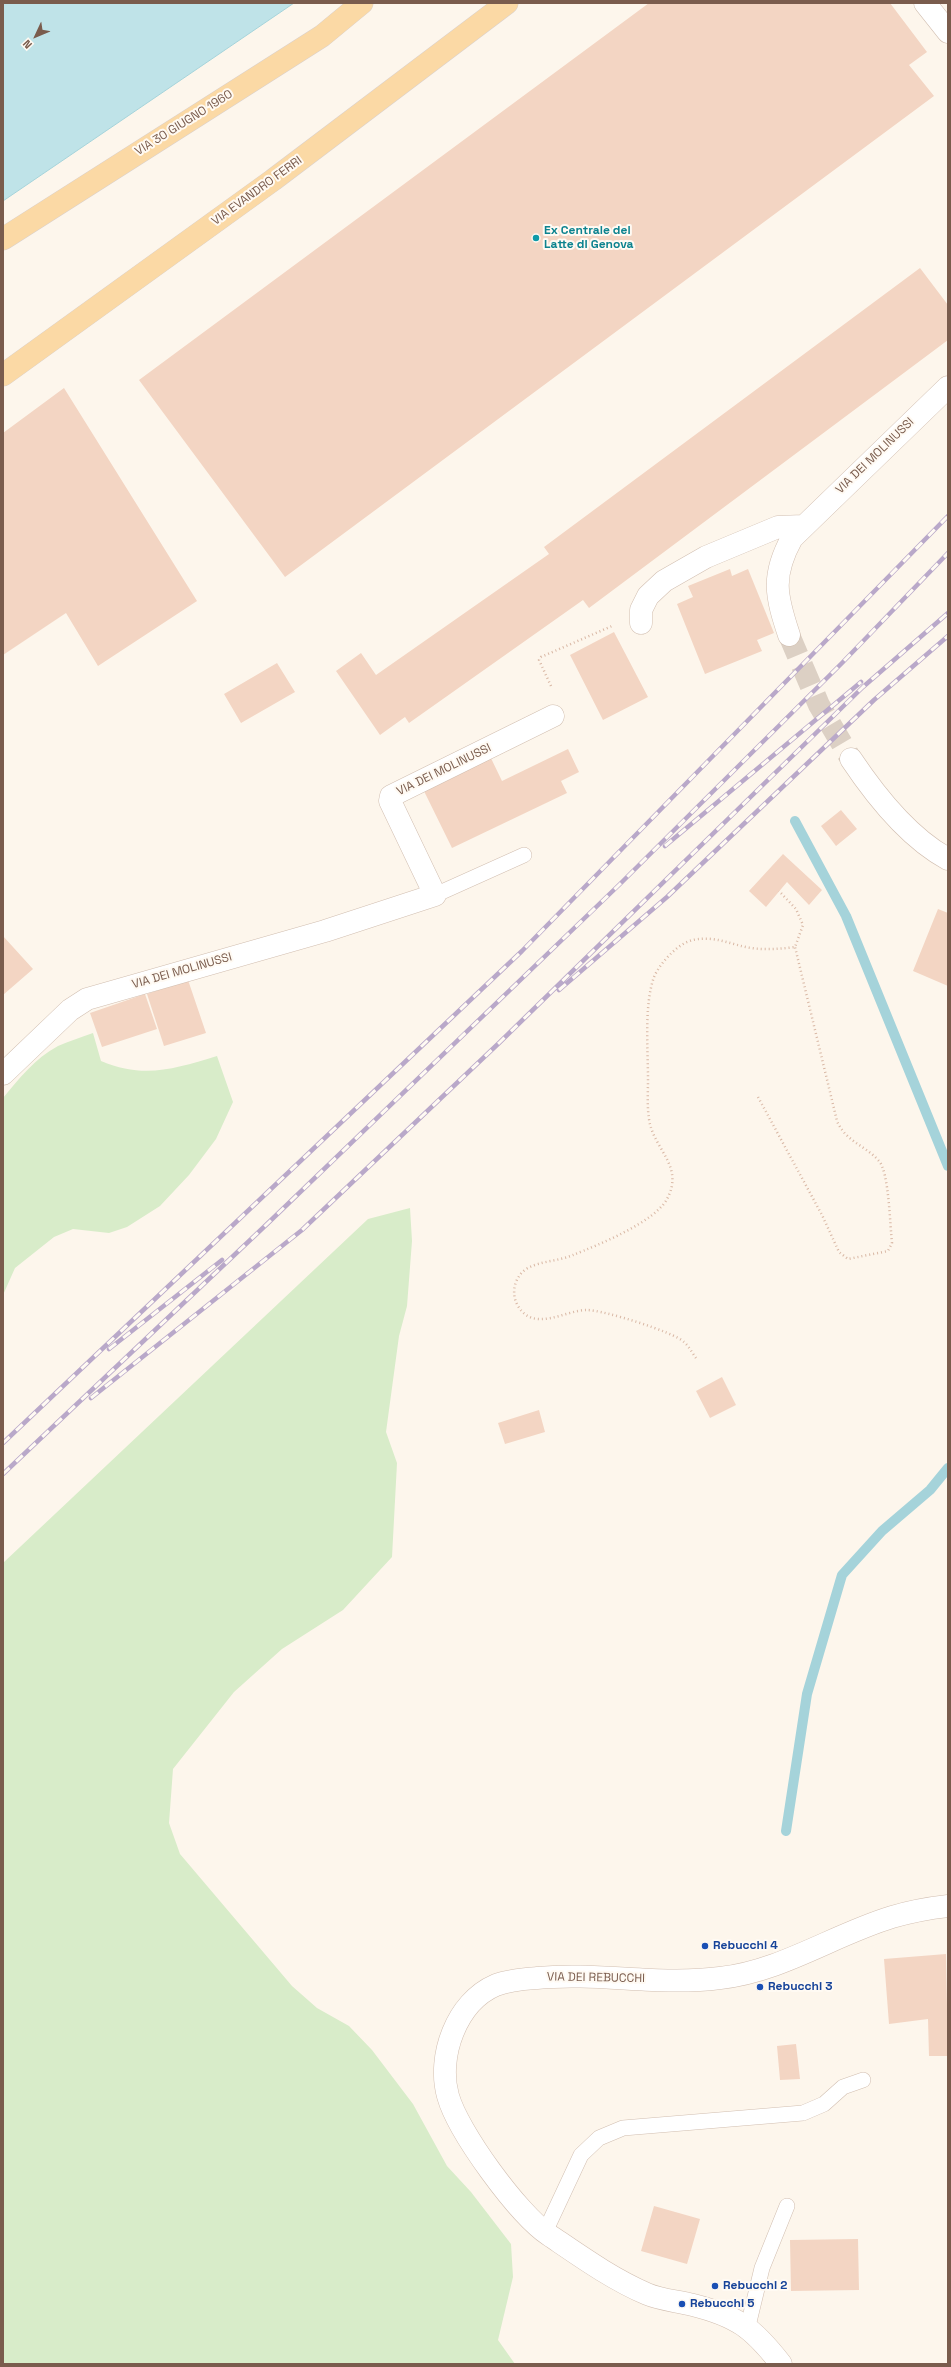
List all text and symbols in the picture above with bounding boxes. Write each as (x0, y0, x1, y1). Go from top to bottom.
north arrow (16, 16, 56, 56)
text: N (20, 37, 35, 52)
street label: VIA 30 GIUGNO 1960 (133, 87, 235, 159)
street label: VIA EVANDRO FERRI (209, 153, 305, 229)
place label: Ex Centrale del Latte di Genova (544, 224, 633, 252)
marker: Ex Centrale del Latte di Genova (531, 233, 541, 243)
street label: VIA DEI MOLINUSSI (833, 415, 917, 497)
street label: VIA DEI MOLINUSSI (394, 741, 494, 799)
street label: VIA DEI MOLINUSSI (130, 950, 234, 992)
place label: Rebucchi 4 (713, 1939, 778, 1953)
marker: Rebucchi 4 (700, 1941, 710, 1951)
street label: VIA DEI REBUCCHI (547, 1970, 645, 1986)
place label: Rebucchi 3 (768, 1980, 833, 1994)
marker: Rebucchi 3 (755, 1982, 765, 1992)
place label: Rebucchi 2 (723, 2279, 787, 2293)
marker: Rebucchi 2 (710, 2281, 720, 2291)
place label: Rebucchi 5 (690, 2297, 754, 2311)
marker: Rebucchi 5 (677, 2299, 687, 2309)

